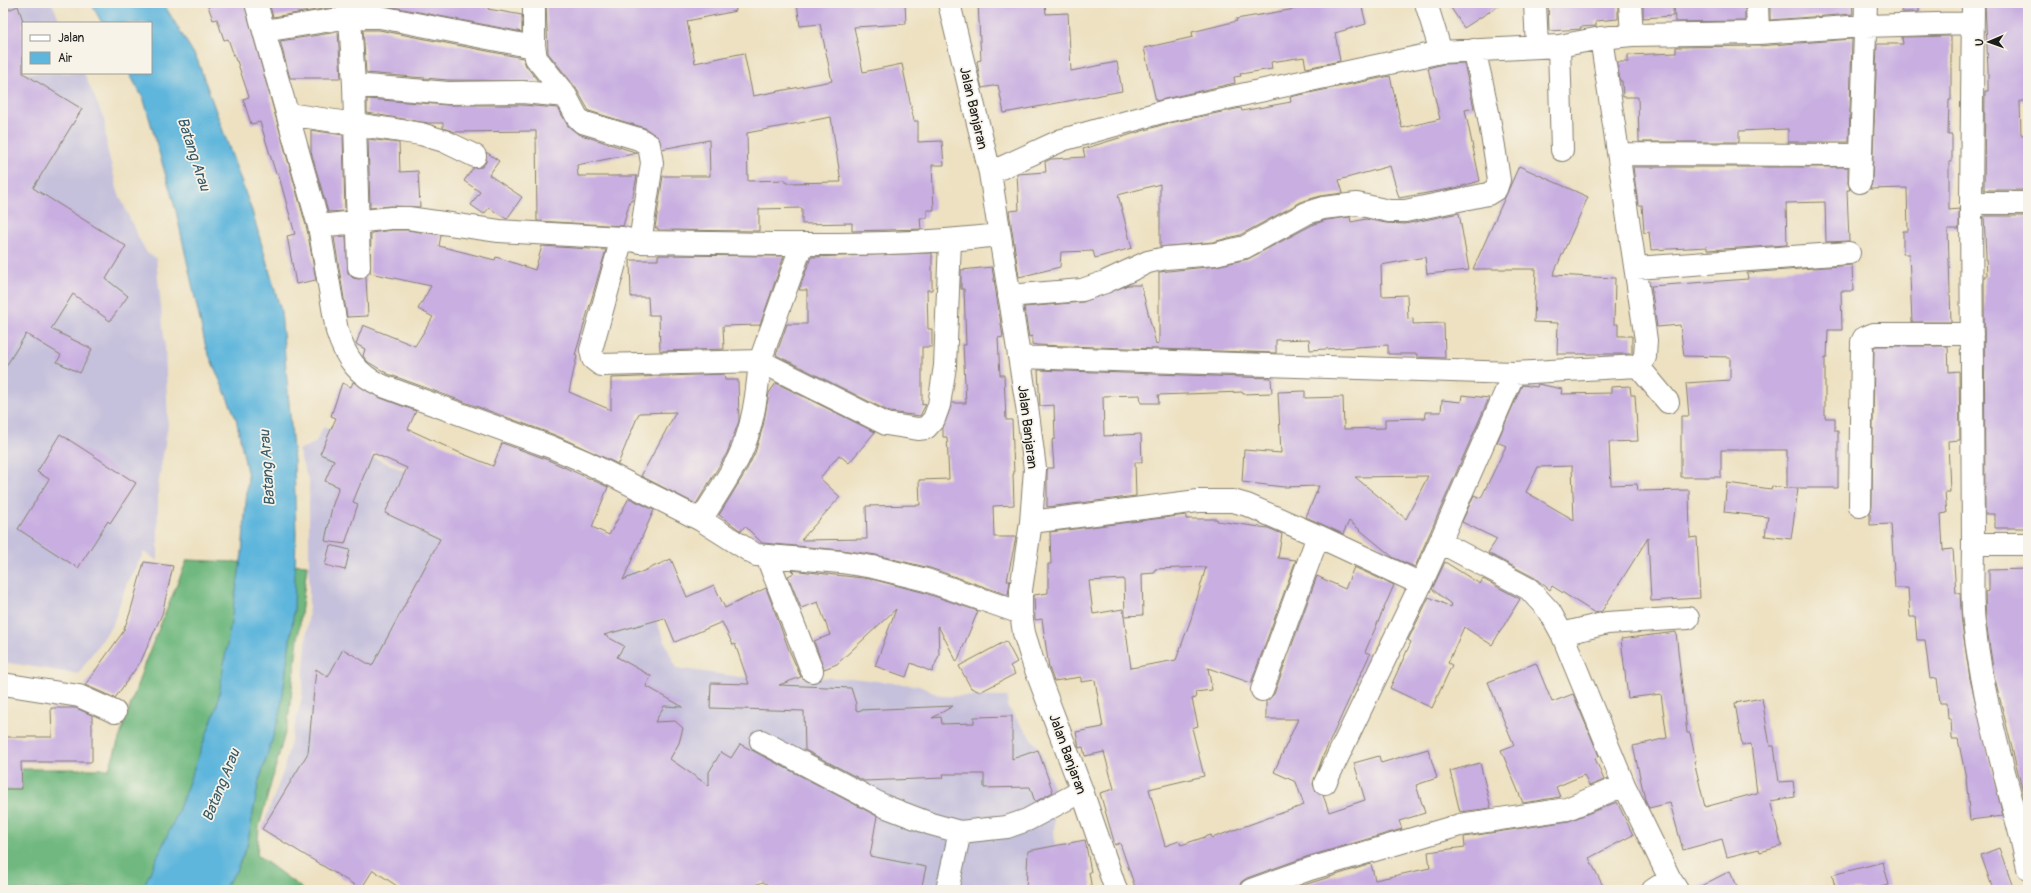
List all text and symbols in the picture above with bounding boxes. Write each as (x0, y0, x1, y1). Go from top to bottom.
legend (22, 22, 152, 74)
north arrow (1969, 22, 2009, 62)
text: Jalan (58, 31, 84, 46)
text: U (1973, 38, 1986, 46)
text: Air (58, 51, 73, 66)
street label: Jalan Banjaran (956, 65, 991, 151)
water label: Batang Arau (173, 115, 215, 195)
street label: Jalan Banjaran (1014, 384, 1041, 470)
water label: Batang Arau (255, 428, 280, 507)
street label: Jalan Banjaran (1045, 712, 1090, 797)
water label: Batang Arau (198, 745, 245, 824)

